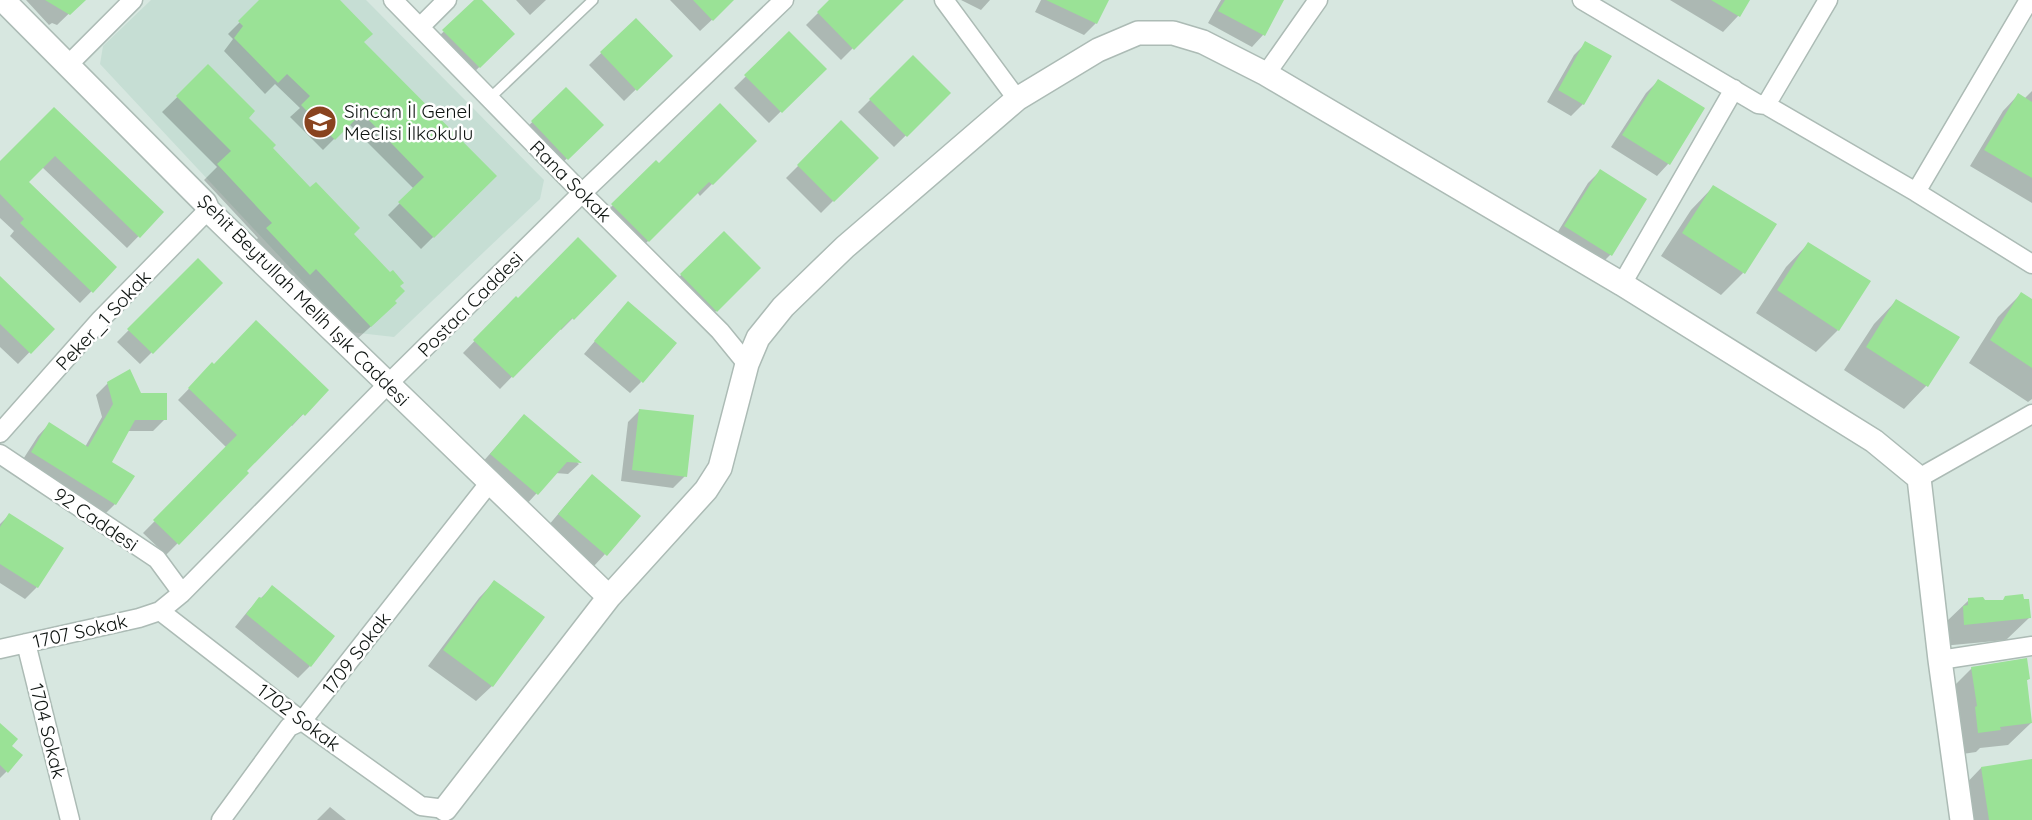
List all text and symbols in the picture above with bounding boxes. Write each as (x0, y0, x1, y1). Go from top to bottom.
place label: Sincan İl Genel Meclisi İlkokulu (344, 99, 473, 145)
school or university icon: Sincan İl Genel Meclisi İlkokulu (301, 103, 339, 141)
street label: Rana Sokak (525, 135, 617, 227)
street label: Şehit Beytullah Melih Işık Caddesi (193, 189, 415, 411)
street label: Postacı Caddesi (412, 246, 528, 362)
street label: Peker_1 Sokak (50, 265, 156, 375)
street label: 92 Caddesi (49, 482, 143, 556)
street label: 1709 Sokak (316, 607, 396, 699)
street label: 1707 Sokak (31, 609, 129, 653)
street label: 1702 Sokak (253, 678, 345, 756)
street label: 1704 Sokak (25, 681, 71, 781)

